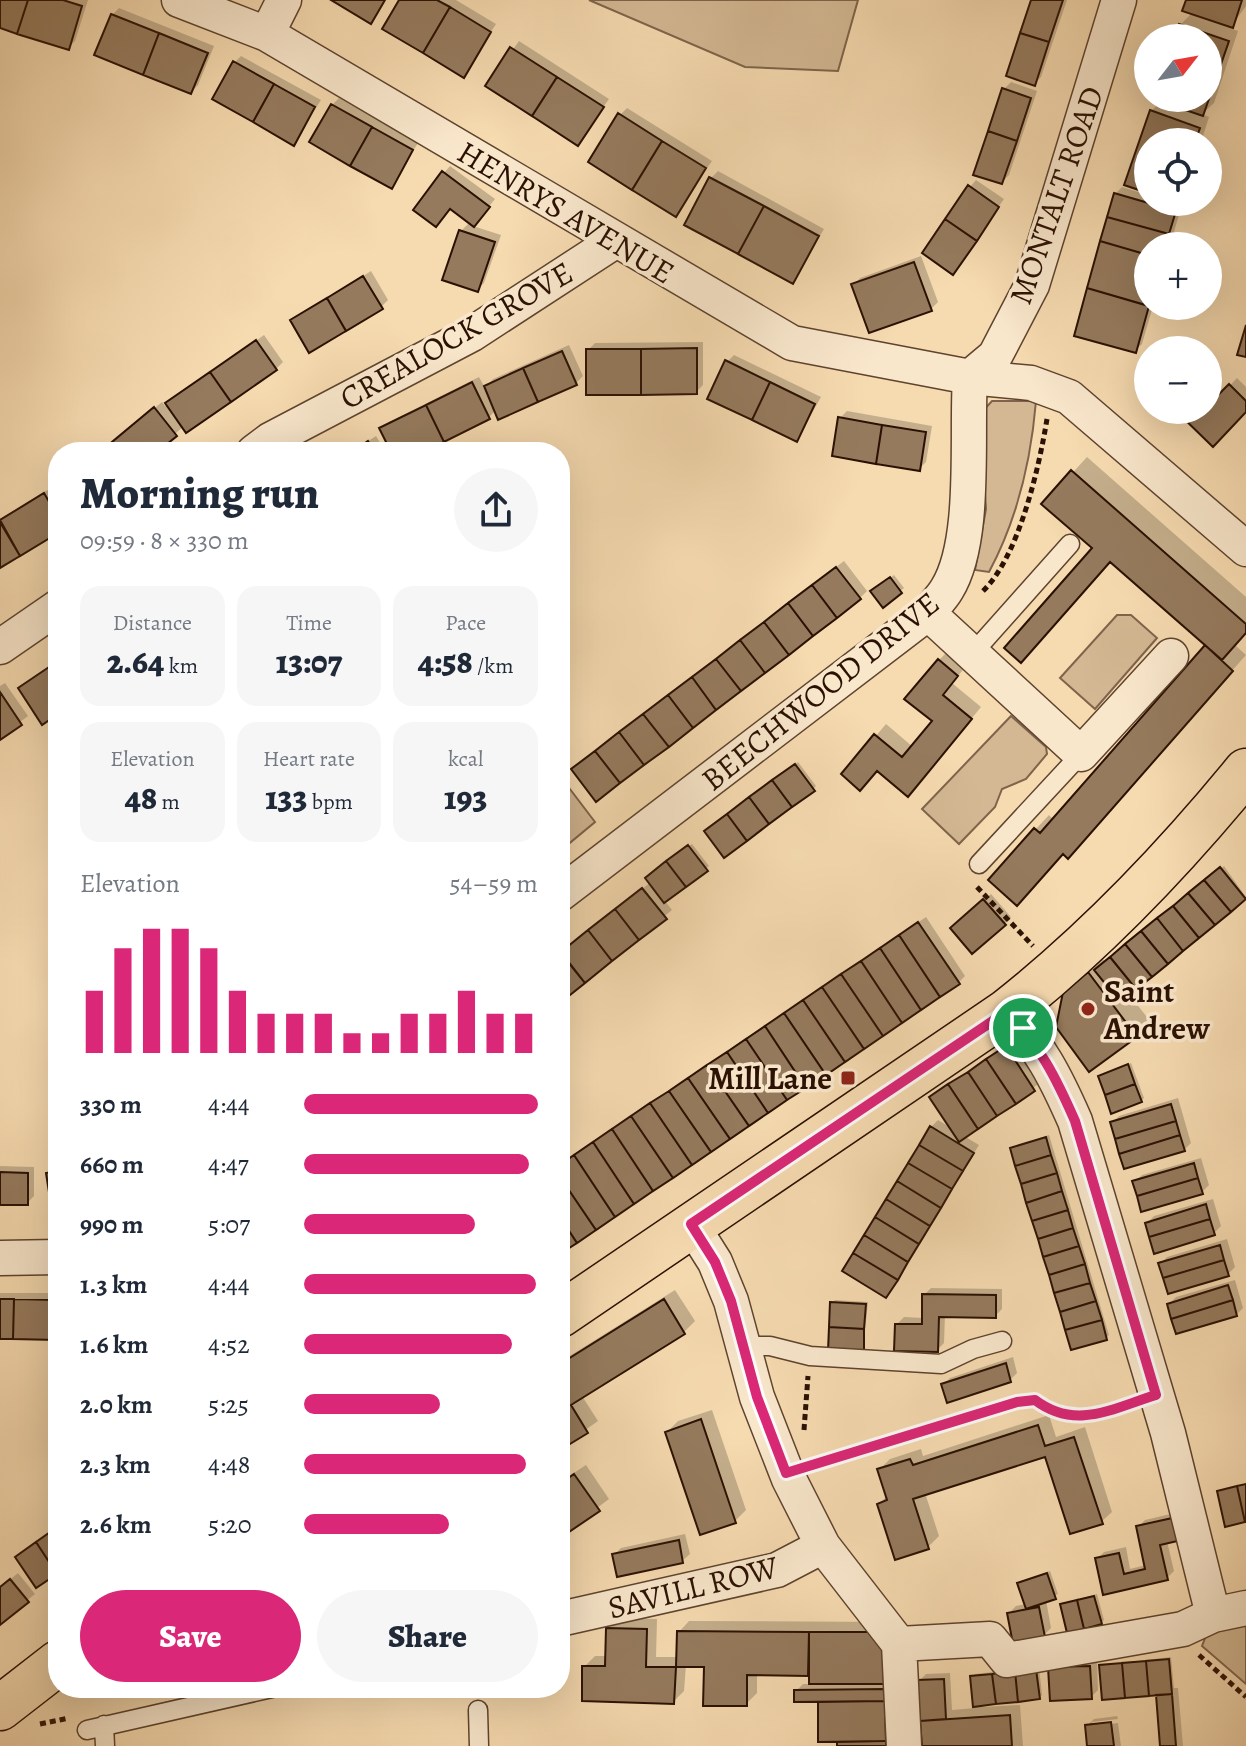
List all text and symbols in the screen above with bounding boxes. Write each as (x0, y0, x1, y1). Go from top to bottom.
north arrow (1134, 24, 1222, 112)
map controls (1134, 24, 1222, 424)
street label: MONTALT ROAD (998, 80, 1114, 310)
button: locate (1134, 128, 1222, 216)
street label: HENRYS AVENUE (449, 130, 683, 294)
button: + (1134, 232, 1222, 320)
street label: CREALOCK GROVE (331, 250, 581, 420)
button: − (1134, 336, 1222, 424)
text: Morning run (80, 463, 319, 523)
button: share (454, 468, 538, 552)
text: 09:59 · 8 × 330 m (80, 523, 249, 558)
street label: BEECHWOOD DRIVE (692, 581, 948, 801)
text: Distance (113, 608, 192, 638)
text: Time (286, 608, 332, 638)
text: Pace (445, 608, 486, 638)
text: 2.64 (107, 638, 164, 685)
text: 13:07 (276, 638, 342, 685)
text: 4:58 (418, 638, 473, 685)
text: km (164, 651, 198, 681)
text: /km (473, 651, 514, 681)
text: Elevation (110, 744, 195, 774)
text: Heart rate (263, 744, 355, 774)
text: kcal (448, 744, 483, 774)
text: 48 (125, 774, 157, 821)
text: 133 (265, 774, 307, 821)
text: 193 (444, 774, 487, 821)
text: m (157, 787, 180, 817)
text: bpm (307, 787, 353, 817)
text: Elevation (80, 866, 180, 901)
text: 54–59 m (449, 866, 538, 901)
place label: Saint Andrew (1103, 969, 1210, 1050)
pin (989, 994, 1057, 1062)
marker: Saint Andrew (1079, 1000, 1097, 1018)
icon: arrive (1001, 1006, 1045, 1050)
place label: Mill Lane (708, 1056, 832, 1100)
marker: Mill Lane (839, 1069, 857, 1087)
text: 330 m (80, 1087, 142, 1122)
text: 4:44 (208, 1087, 250, 1122)
text: 660 m (80, 1147, 144, 1182)
text: 4:47 (208, 1147, 249, 1182)
text: 990 m (80, 1207, 143, 1242)
text: 5:07 (208, 1207, 250, 1242)
text: 1.3 km (80, 1267, 147, 1302)
text: 4:44 (208, 1267, 250, 1302)
text: 1.6 km (80, 1327, 148, 1362)
text: 4:52 (208, 1327, 250, 1362)
text: 2.0 km (80, 1387, 153, 1422)
text: 5:25 (208, 1387, 249, 1422)
text: 2.3 km (80, 1447, 151, 1482)
text: 4:48 (208, 1447, 250, 1482)
text: 2.6 km (80, 1507, 152, 1542)
text: 5:20 (208, 1507, 252, 1542)
street label: SAVILL ROW (603, 1545, 783, 1629)
button: Save (80, 1590, 301, 1682)
button: Share (317, 1590, 538, 1682)

